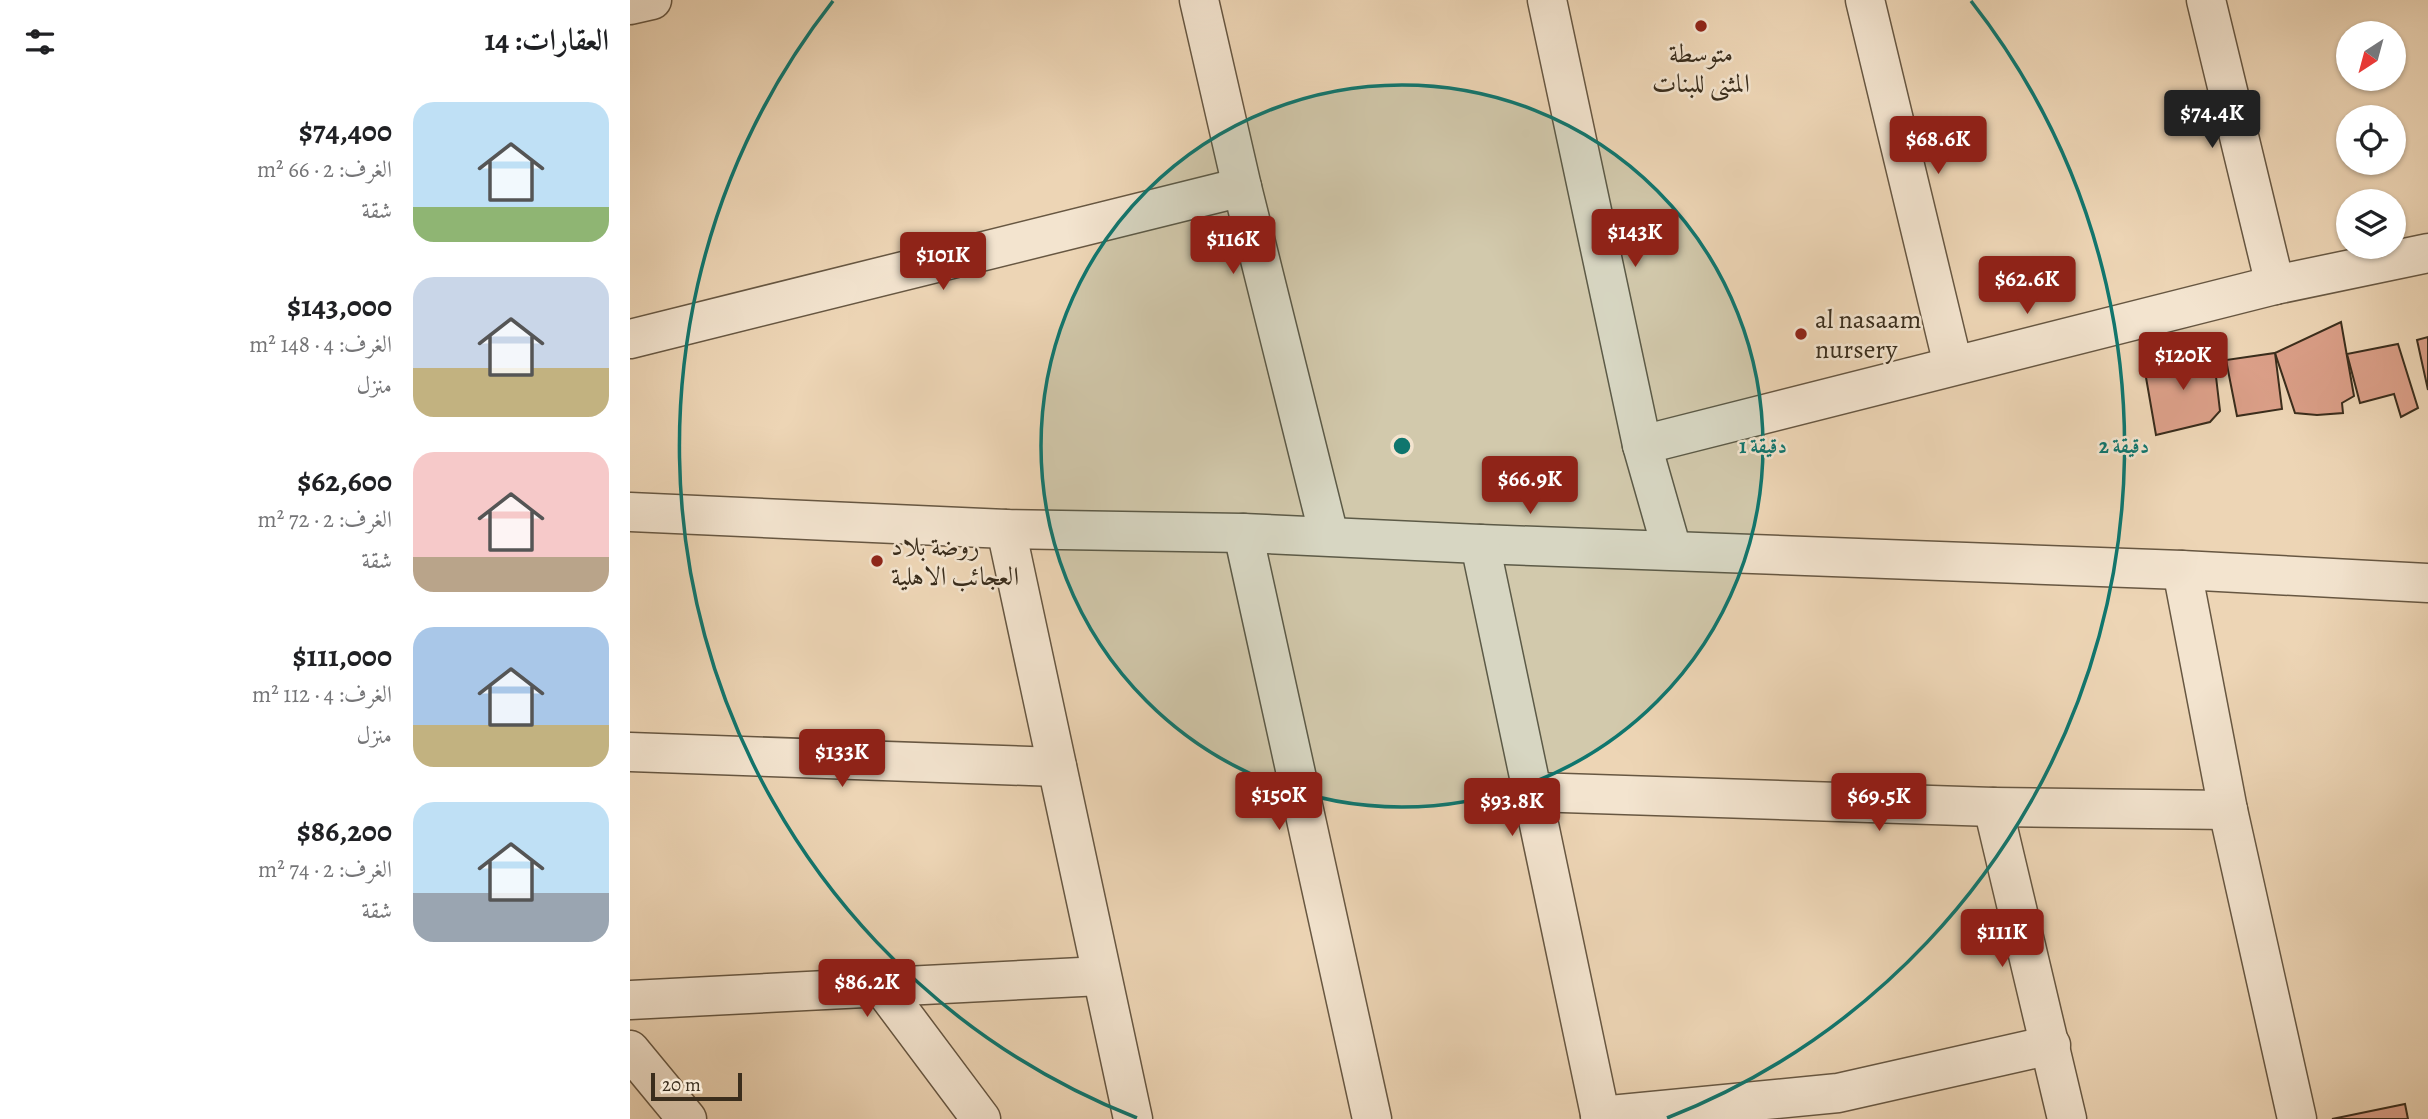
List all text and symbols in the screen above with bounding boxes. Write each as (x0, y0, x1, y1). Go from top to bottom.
marker: متوسطة المثنى للبنات (1693, 18, 1709, 34)
text: العقارات: 14 (485, 20, 609, 60)
north arrow (2336, 21, 2406, 91)
map controls (2336, 21, 2406, 259)
icon: filters (21, 23, 59, 61)
place label: متوسطة المثنى للبنات (1652, 36, 1750, 102)
pin: $74.4K (2155, 90, 2269, 150)
text: $74.4K (2180, 97, 2244, 128)
button: locate (2336, 105, 2406, 175)
text: $74,400 (299, 111, 392, 151)
pin: $68.6K (1881, 116, 1995, 176)
text: $68.6K (1906, 123, 1970, 154)
icon: home (469, 130, 553, 214)
text: الغرف: 2 · 66 m² (257, 154, 392, 185)
button: layers (2336, 189, 2406, 259)
text: شقة (362, 195, 392, 226)
pin: $143K (1586, 210, 1684, 269)
pin: $116K (1184, 216, 1282, 276)
text: $143K (1608, 216, 1662, 247)
text: $116K (1206, 223, 1260, 254)
pin: $101K (894, 232, 992, 292)
text: $101K (916, 239, 970, 270)
pin: $62.6K (1970, 256, 2084, 316)
text: $62.6K (1995, 263, 2059, 294)
text: $143,000 (287, 286, 392, 326)
place label: al nasaam nursery (1815, 302, 1921, 367)
icon: home (469, 305, 553, 389)
marker: al nasaam nursery (1793, 326, 1809, 342)
text: الغرف: 4 · 148 m² (249, 329, 392, 360)
pin: $120K (2134, 332, 2232, 392)
text: $120K (2155, 339, 2211, 370)
text: منزل (357, 370, 392, 401)
text: 1 دقيقة (1739, 432, 1787, 460)
text: 2 دقيقة (2099, 432, 2149, 460)
centre of rings (1390, 434, 1414, 458)
pin: $66.9K (1473, 456, 1587, 516)
text: $62,600 (297, 461, 392, 501)
text: $66.9K (1498, 463, 1562, 494)
icon: home (469, 480, 553, 564)
text: الغرف: 2 · 72 m² (258, 504, 392, 535)
place label: روضة بلاد العجائب الاهلية (891, 529, 1019, 594)
text: شقة (362, 545, 392, 576)
marker: روضة بلاد العجائب الاهلية (869, 553, 885, 569)
text: $111,000 (292, 636, 392, 676)
icon: home (469, 655, 553, 739)
text: الغرف: 4 · 112 m² (252, 679, 392, 710)
text: منزل (357, 720, 392, 751)
pin: $133K (793, 730, 891, 789)
text: $133K (815, 736, 869, 767)
pin: $150K (1230, 772, 1328, 832)
pin: $69.5K (1822, 774, 1936, 833)
pin: $93.8K (1455, 778, 1569, 838)
text: $150K (1251, 779, 1307, 810)
text: $69.5K (1847, 780, 1911, 811)
text: $93.8K (1480, 785, 1544, 816)
text: $86,200 (297, 811, 392, 851)
icon: home (469, 830, 553, 914)
text: الغرف: 2 · 74 m² (258, 854, 392, 885)
text: شقة (362, 895, 392, 926)
pin: $111K (1953, 909, 2051, 969)
text: $111K (1977, 916, 2027, 947)
pin: $86.2K (810, 960, 924, 1019)
text: $86.2K (834, 966, 900, 997)
scale bar (651, 1070, 742, 1102)
text: 20 m (662, 1072, 701, 1098)

